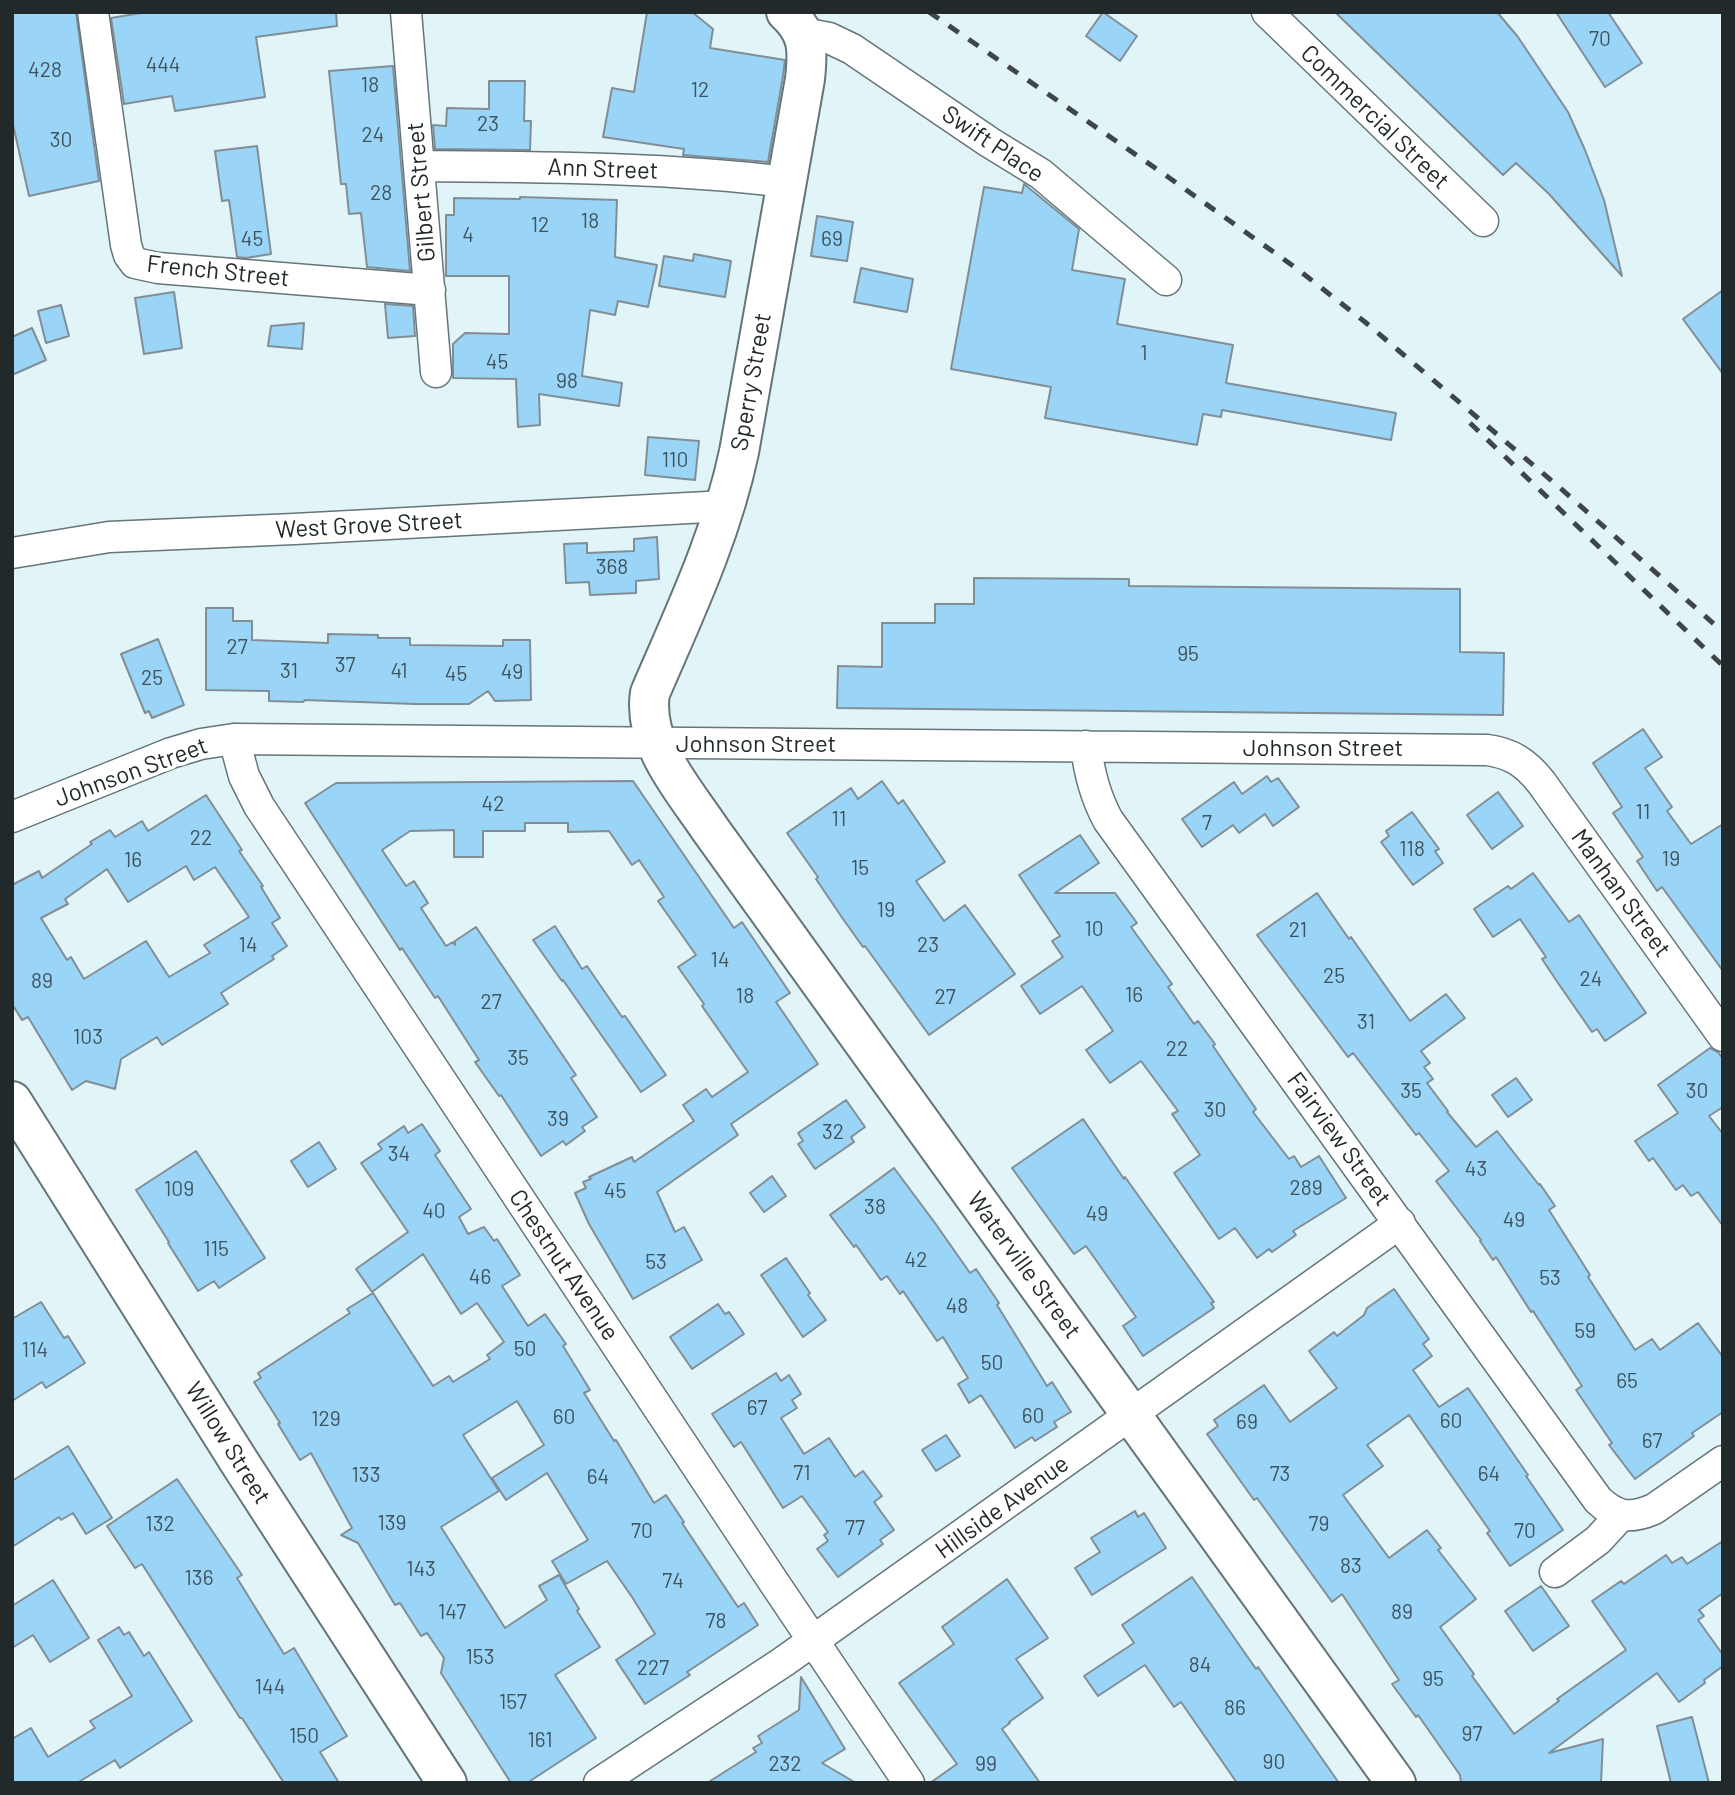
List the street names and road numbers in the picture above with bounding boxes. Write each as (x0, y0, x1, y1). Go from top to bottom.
street label: Commercial Street (1295, 39, 1455, 195)
street label: Swift Place (937, 99, 1049, 189)
street label: Gilbert Street (401, 121, 441, 263)
street label: Ann Street (547, 153, 659, 185)
street label: French Street (145, 249, 291, 293)
street label: Sperry Street (725, 311, 777, 453)
street label: West Grove Street (275, 506, 463, 544)
street label: Johnson Street (676, 730, 836, 758)
street label: Johnson Street (51, 731, 211, 813)
street label: Johnson Street (1243, 734, 1403, 762)
street label: Manhan Street (1565, 824, 1677, 962)
street label: Fairview Street (1281, 1067, 1397, 1211)
street label: Chestnut Avenue (503, 1184, 625, 1346)
street label: Waterville Street (961, 1186, 1087, 1344)
street label: Willow Street (179, 1377, 277, 1509)
street label: Hillside Avenue (930, 1449, 1074, 1565)

